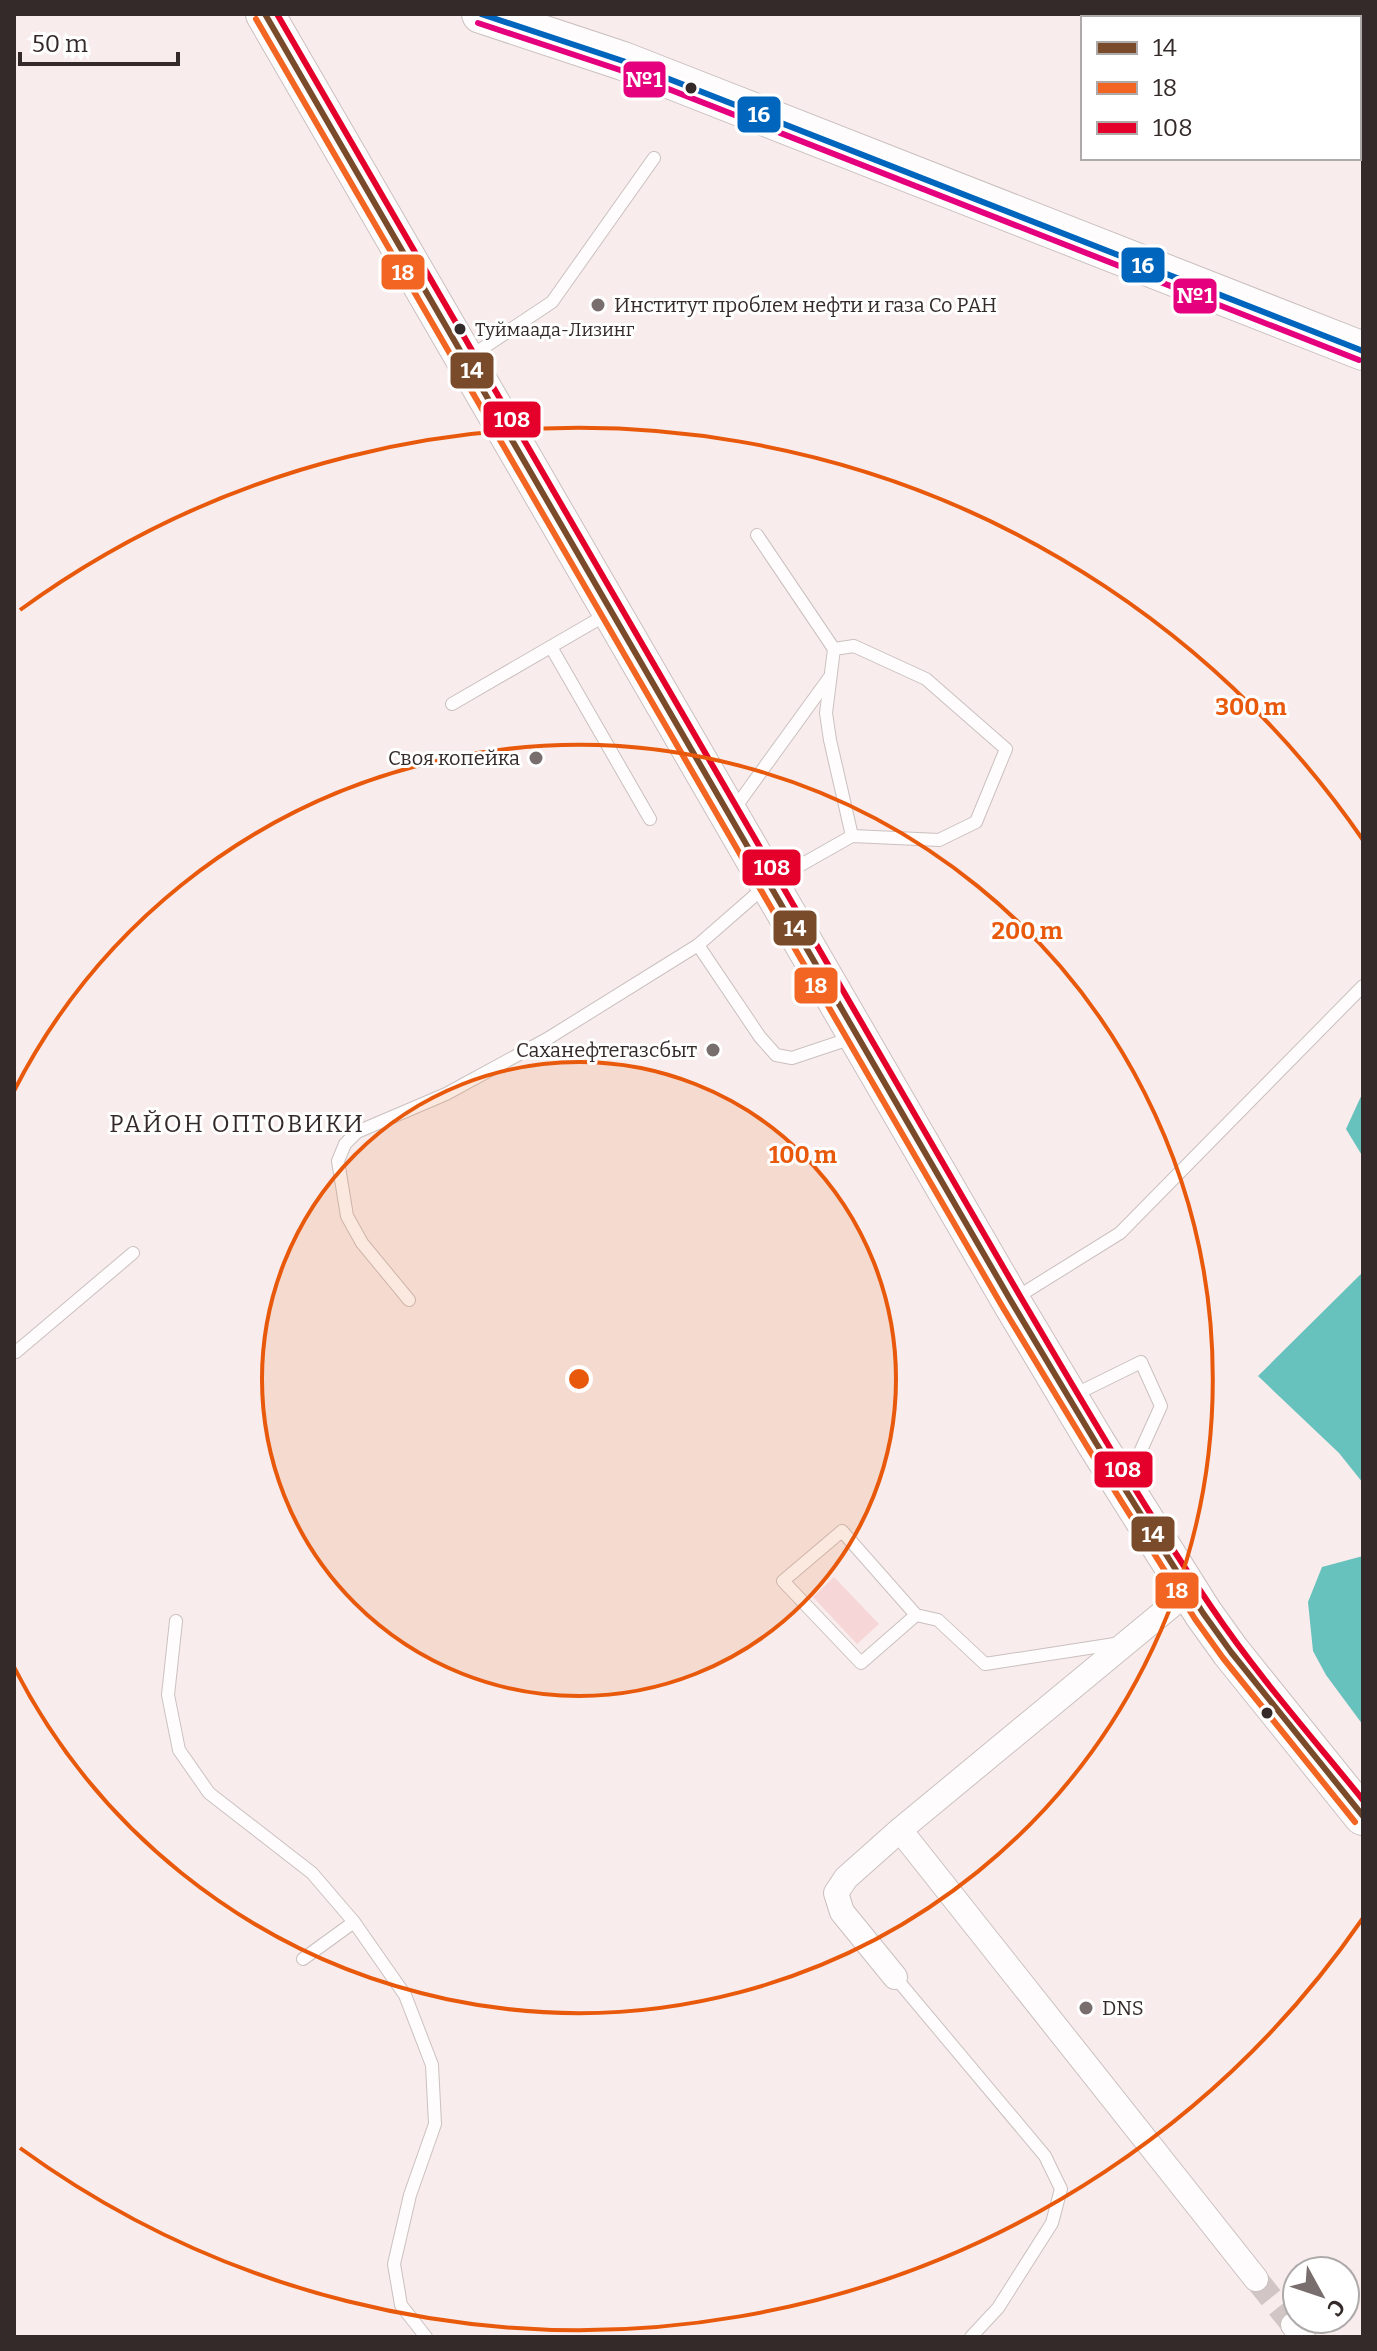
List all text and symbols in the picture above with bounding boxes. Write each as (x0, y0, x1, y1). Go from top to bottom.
scale bar (20, 16, 178, 66)
legend (1081, 16, 1361, 160)
text: 50 m (32, 30, 88, 58)
text: 14 (1153, 34, 1177, 62)
line badge: №1 (622, 60, 667, 99)
text: №1 (626, 66, 663, 93)
text: 18 (1153, 74, 1177, 102)
unlabelled marker (683, 80, 699, 96)
line badge: 16 (736, 95, 782, 134)
text: 16 (748, 101, 770, 128)
text: 108 (1153, 114, 1193, 142)
line badge: 16 (1120, 246, 1166, 284)
text: 16 (1132, 252, 1154, 279)
line badge: 18 (380, 253, 426, 291)
text: 18 (392, 259, 414, 286)
line badge: №1 (1172, 277, 1218, 315)
text: №1 (1177, 282, 1214, 309)
place label: Институт проблем нефти и газа Со РАН (614, 293, 997, 317)
marker: Институт проблем нефти и газа Со РАН (589, 296, 607, 314)
place label: Туймаада-Лизинг (475, 319, 635, 341)
marker: Туймаада-Лизинг (452, 321, 468, 337)
line badge: 14 (449, 351, 495, 390)
text: 14 (461, 357, 484, 384)
line badge: 108 (482, 400, 542, 439)
text: 108 (494, 406, 530, 433)
text: 300 m (1215, 693, 1287, 721)
place label: Своя копейка (388, 746, 520, 770)
marker: Своя копейка (527, 749, 545, 767)
line badge: 108 (741, 848, 802, 887)
text: 108 (754, 854, 790, 881)
line badge: 14 (772, 909, 818, 947)
text: 14 (784, 915, 807, 942)
text: 200 m (991, 917, 1063, 945)
line badge: 18 (793, 966, 839, 1005)
text: 18 (805, 972, 827, 999)
place label: Саханефтегазсбыт (516, 1038, 697, 1062)
marker: Саханефтегазсбыт (704, 1041, 722, 1059)
district label: РАЙОН ОПТОВИКИ (109, 1110, 365, 1138)
text: 100 m (769, 1141, 837, 1169)
centre of rings (565, 1365, 593, 1393)
line badge: 108 (1093, 1450, 1154, 1489)
text: 108 (1105, 1456, 1141, 1483)
line badge: 14 (1130, 1515, 1176, 1553)
text: 14 (1142, 1521, 1165, 1548)
line badge: 18 (1154, 1571, 1200, 1610)
text: 18 (1166, 1577, 1188, 1604)
unlabelled marker (1259, 1705, 1275, 1721)
place label: DNS (1102, 1996, 1144, 2020)
marker: DNS (1077, 1999, 1095, 2017)
north arrow (1281, 2255, 1361, 2335)
text: С (1321, 2294, 1351, 2322)

